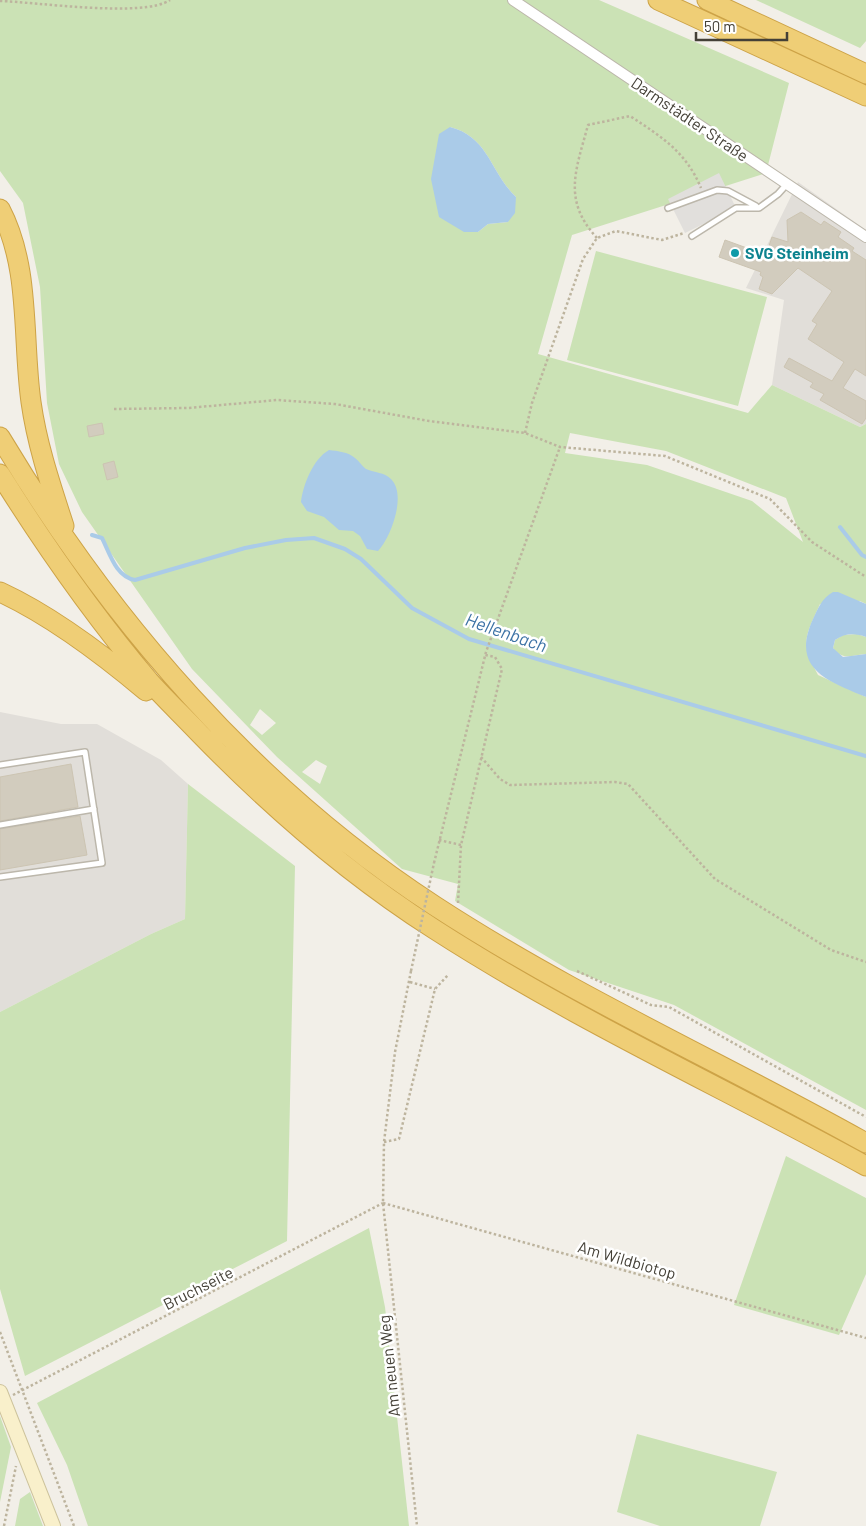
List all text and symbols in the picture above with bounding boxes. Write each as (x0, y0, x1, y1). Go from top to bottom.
scale bar (696, 10, 787, 42)
text: 50 m (704, 17, 736, 35)
street label: Darmstädter Straße (628, 72, 752, 165)
place label: SVG Steinheim (745, 243, 849, 262)
marker: SVG Steinheim (729, 247, 741, 259)
water label: Hellenbach (463, 608, 550, 656)
street label: Am Wildbiotop (576, 1236, 678, 1283)
street label: Bruchseite (160, 1262, 236, 1313)
street label: Am neuen Weg (374, 1314, 403, 1418)

